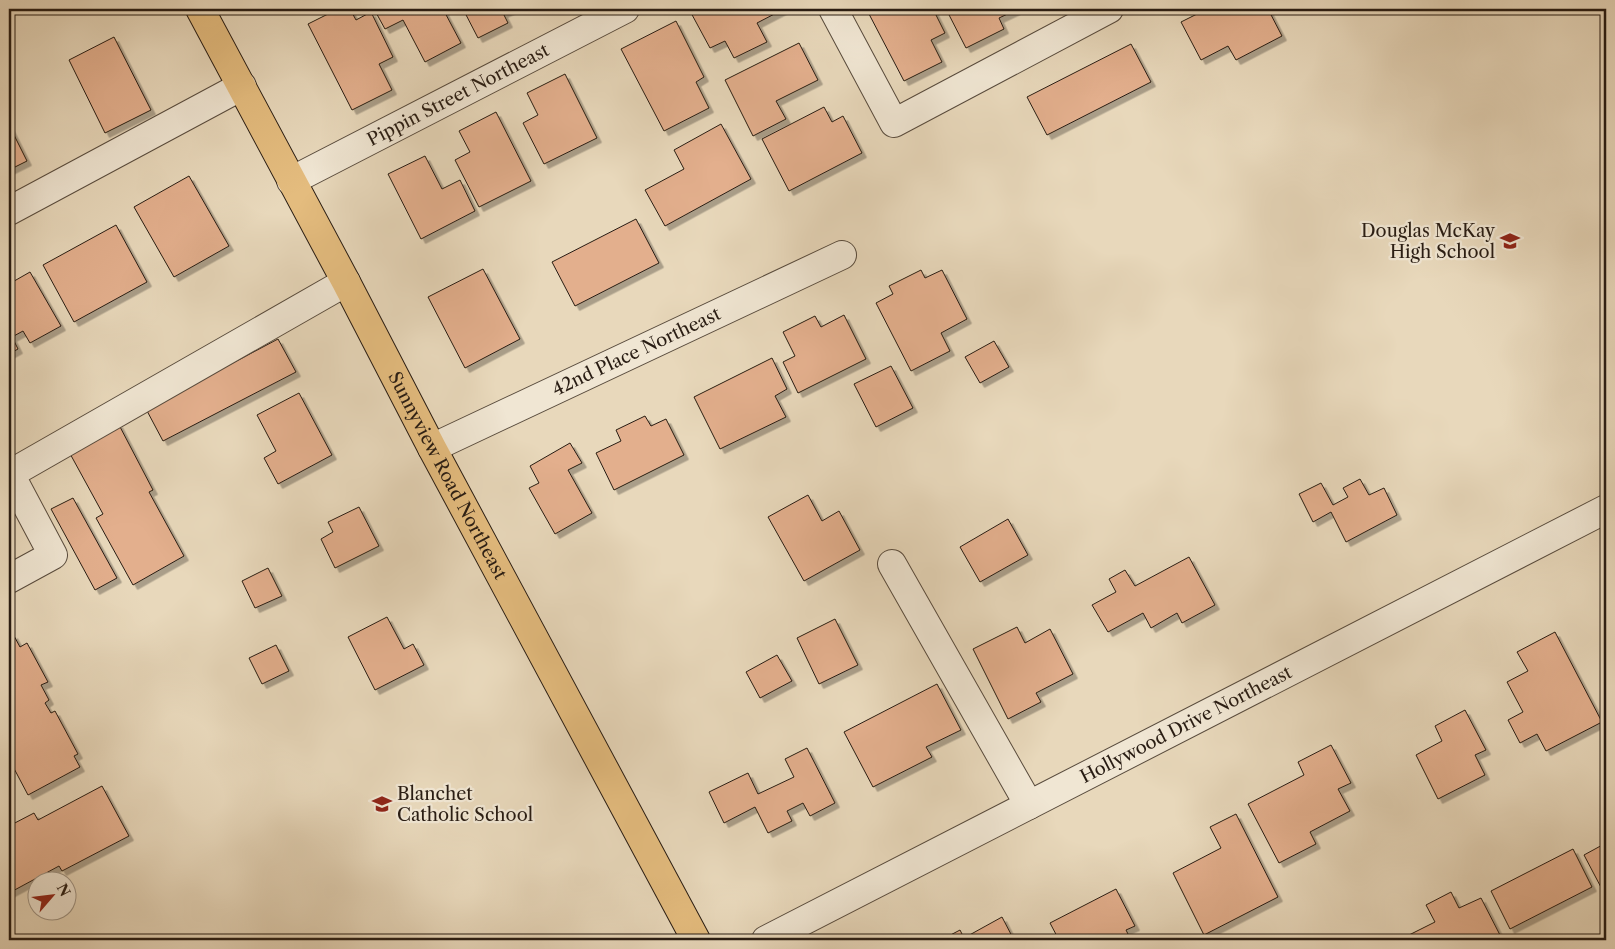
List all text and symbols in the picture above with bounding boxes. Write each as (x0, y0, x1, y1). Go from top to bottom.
street label: Pippin Street Northeast (364, 39, 553, 151)
place label: Douglas McKay High School (1361, 220, 1496, 263)
school or university icon: Douglas McKay High School (1499, 230, 1521, 252)
street label: 42nd Place Northeast (549, 302, 725, 401)
street label: Sunnyview Road Northeast (383, 368, 512, 584)
street label: Hollywood Drive Northeast (1076, 661, 1296, 788)
place label: Blanchet Catholic School (397, 783, 533, 826)
school or university icon: Blanchet Catholic School (371, 793, 393, 815)
north arrow (28, 872, 78, 922)
text: N (53, 880, 74, 899)

